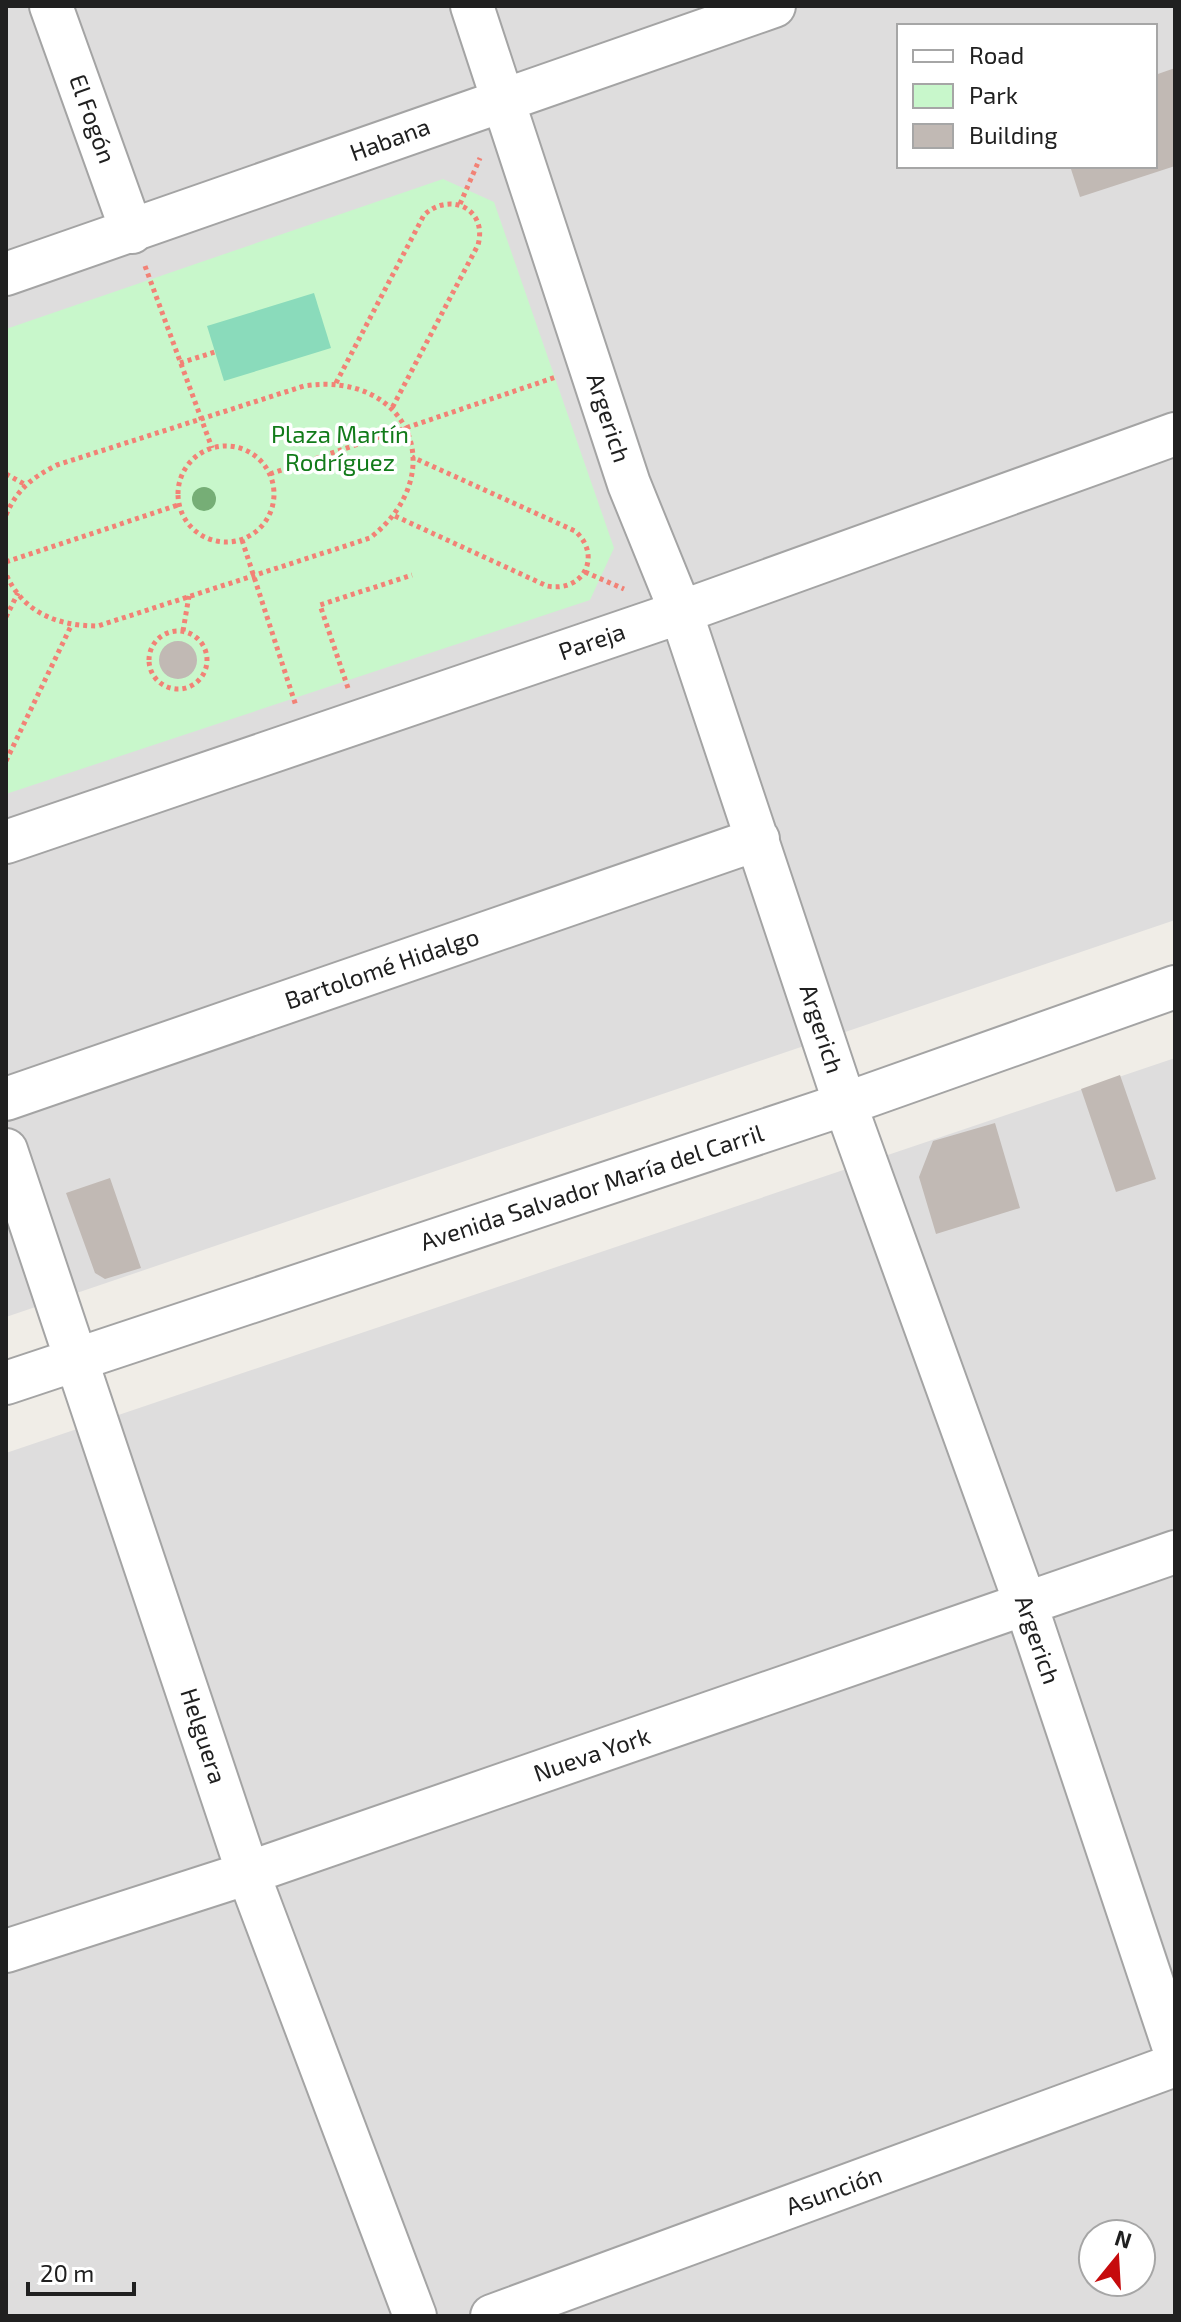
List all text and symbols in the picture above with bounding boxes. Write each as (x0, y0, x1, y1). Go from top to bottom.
legend (897, 24, 1157, 168)
text: Road (969, 40, 1024, 69)
street label: El Fogón (64, 70, 123, 167)
text: Park (969, 80, 1018, 109)
street label: Habana (345, 111, 434, 166)
text: Building (969, 120, 1058, 149)
street label: Argerich (581, 369, 637, 466)
park label: Plaza Martín Rodríguez (271, 419, 409, 476)
street label: Pareja (554, 616, 629, 665)
street label: Bartolomé Hidalgo (281, 921, 482, 1014)
street label: Argerich (794, 980, 850, 1077)
street label: Avenida Salvador María del Carril (416, 1117, 767, 1256)
street label: Argerich (1010, 1591, 1067, 1688)
street label: Helguera (175, 1684, 233, 1787)
street label: Nueva York (529, 1720, 654, 1787)
street label: Asunción (782, 2159, 885, 2220)
north arrow (1077, 2218, 1157, 2298)
text: N (1112, 2223, 1135, 2253)
scale bar (28, 2246, 134, 2296)
text: 20 m (40, 2258, 94, 2287)

